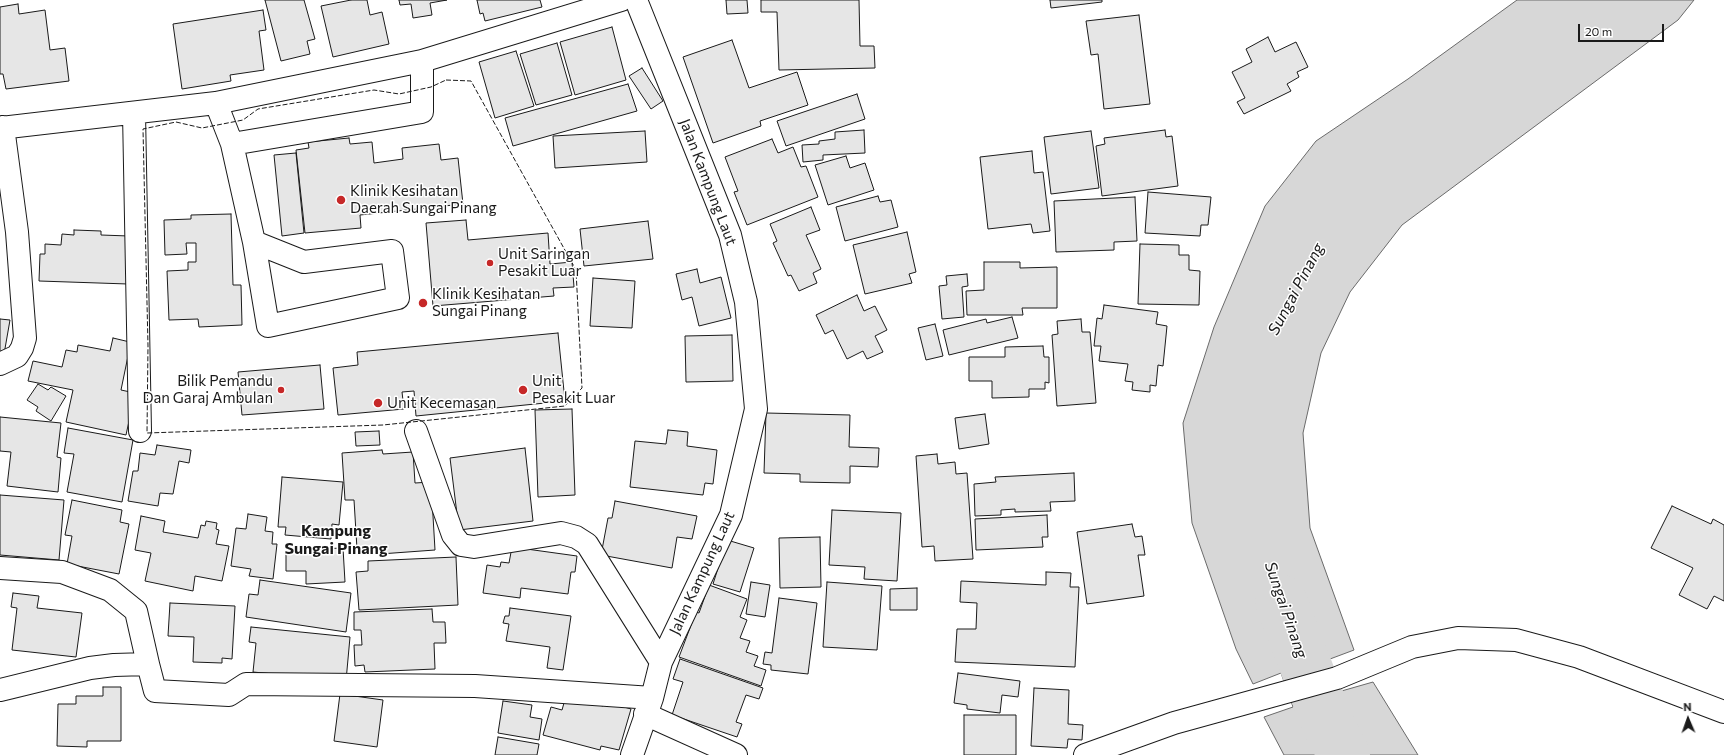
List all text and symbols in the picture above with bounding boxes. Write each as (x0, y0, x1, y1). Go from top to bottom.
scale bar (1580, 16, 1666, 42)
text: 20 m (1585, 24, 1612, 38)
street label: Jalan Kampung Laut (676, 116, 740, 248)
place label: Klinik Kesihatan Daerah Sungai Pinang (350, 182, 497, 217)
marker: Klinik Kesihatan Daerah Sungai Pinang (335, 194, 347, 206)
water label: Sungai Pinang (1264, 240, 1328, 338)
place label: Unit Saringan Pesakit Luar (498, 245, 590, 280)
marker: Unit Saringan Pesakit Luar (485, 258, 495, 268)
place label: Klinik Kesihatan Sungai Pinang (432, 285, 540, 320)
marker: Klinik Kesihatan Sungai Pinang (417, 297, 429, 309)
place label: Bilik Pemandu Dan Garaj Ambulan (142, 372, 273, 407)
place label: Unit Pesakit Luar (532, 372, 616, 407)
marker: Unit Pesakit Luar (517, 384, 529, 396)
marker: Bilik Pemandu Dan Garaj Ambulan (276, 385, 286, 395)
place label: Unit Kecemasan (387, 394, 496, 412)
marker: Unit Kecemasan (372, 397, 384, 409)
street label: Jalan Kampung Laut (665, 508, 739, 638)
district label: Kampung Sungai Pinang (284, 521, 388, 559)
water label: Sungai Pinang (1260, 559, 1312, 661)
north arrow (1668, 699, 1708, 739)
text: N (1683, 700, 1692, 713)

